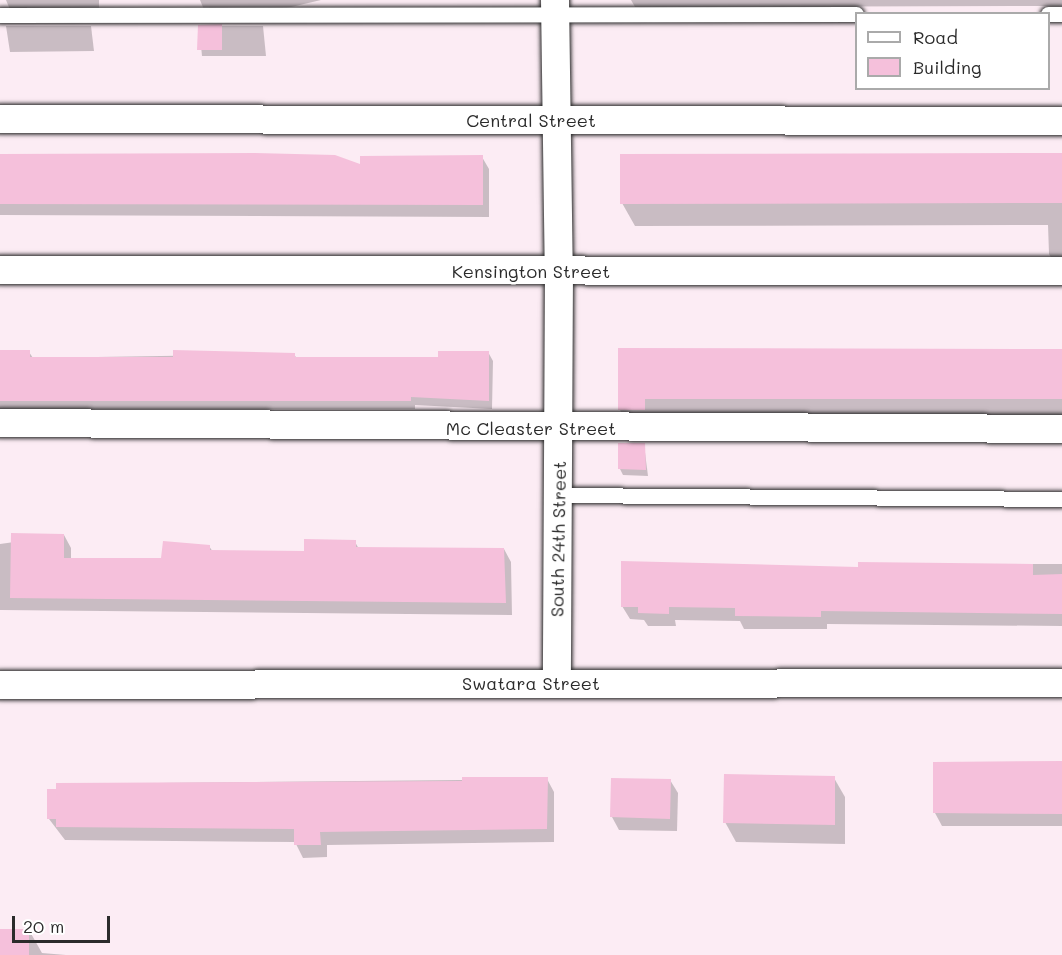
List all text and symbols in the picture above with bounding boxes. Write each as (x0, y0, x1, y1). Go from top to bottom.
legend (855, 12, 1050, 90)
text: Road (913, 25, 958, 49)
text: Building (913, 55, 981, 79)
street label: Central Street (466, 109, 596, 131)
street label: Kensington Street (452, 260, 610, 282)
street label: Mc Cleaster Street (446, 417, 616, 439)
street label: South 24th Street (546, 461, 570, 617)
street label: Swatara Street (462, 672, 600, 694)
scale bar (15, 904, 112, 942)
text: 20 m (23, 914, 64, 938)

